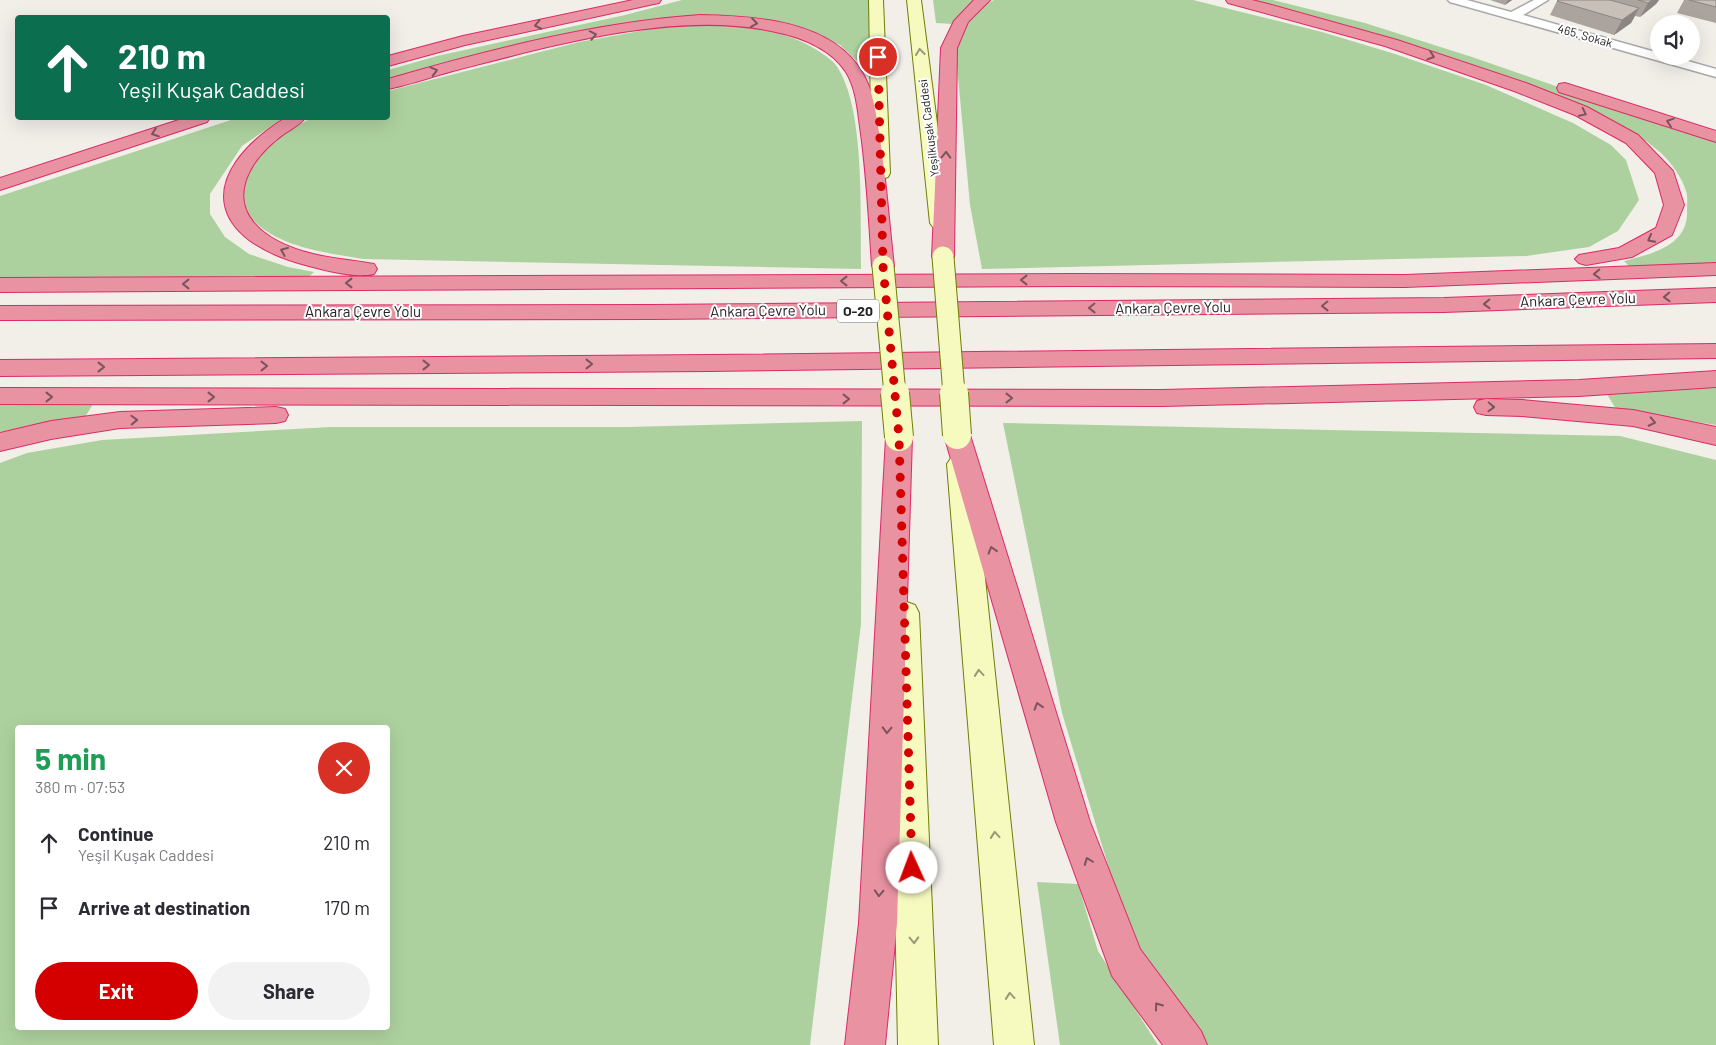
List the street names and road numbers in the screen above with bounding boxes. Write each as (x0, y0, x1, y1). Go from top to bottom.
street label: 465. Sokak (1556, 21, 1614, 50)
street label: Yeşilkuşak Caddesi (915, 78, 941, 178)
street label: Ankara Çevre Yolu (1520, 288, 1636, 310)
street label: Ankara Çevre Yolu (1115, 297, 1231, 317)
street label: Ankara Çevre Yolu (710, 300, 826, 320)
road number: O-20 (837, 300, 879, 322)
street label: Ankara Çevre Yolu (305, 302, 421, 320)

